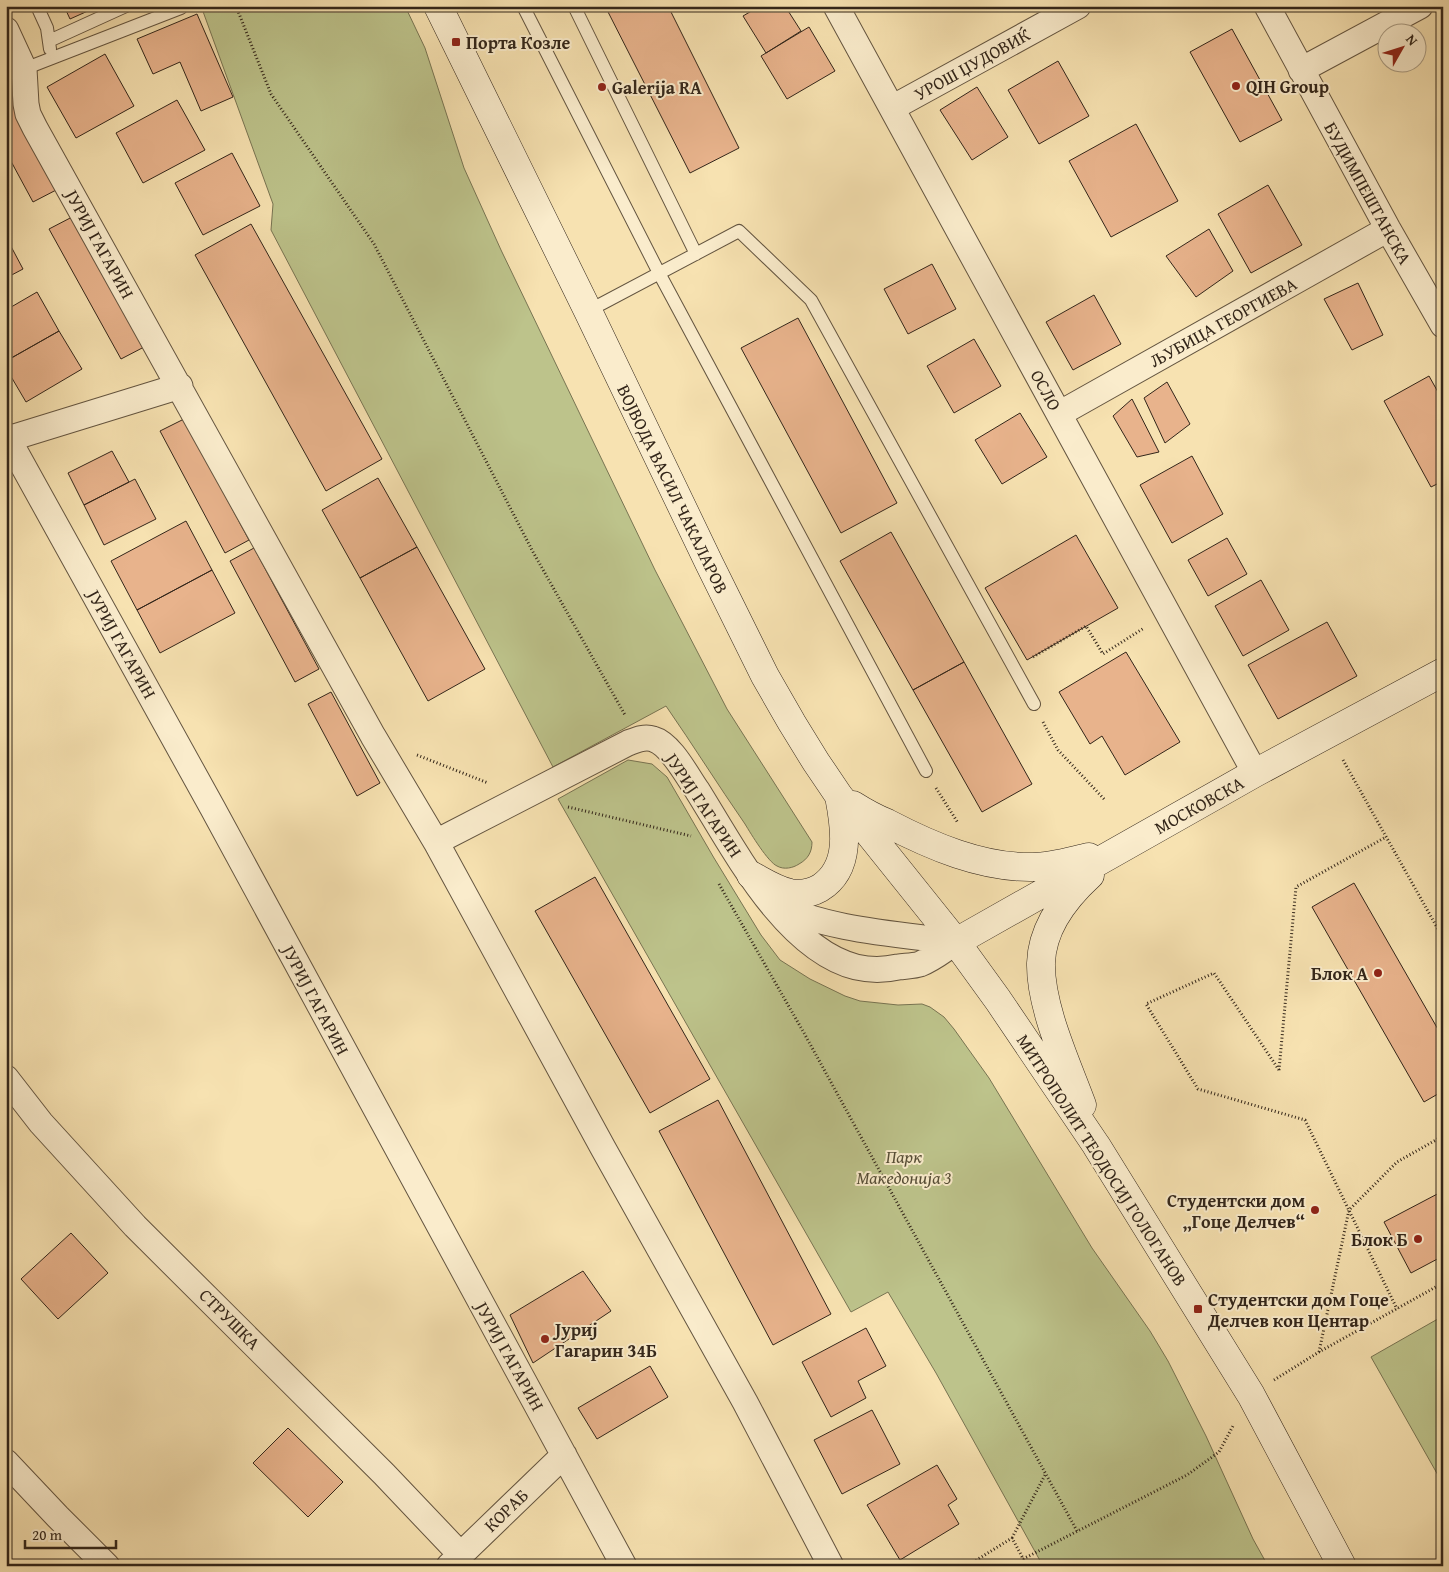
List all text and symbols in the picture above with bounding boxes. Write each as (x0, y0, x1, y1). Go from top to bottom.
street label: УРОШ ЏУДОВИЌ (909, 21, 1035, 107)
north arrow (1376, 22, 1426, 72)
place label: Порта Козле (466, 29, 570, 56)
text: N (1401, 30, 1423, 50)
marker: Порта Козле (450, 36, 462, 48)
place label: QIH Group (1246, 73, 1329, 100)
place label: Galerija RA (612, 74, 702, 101)
marker: QIH Group (1230, 80, 1242, 92)
marker: Galerija RA (596, 81, 608, 93)
street label: БУДИМПЕШТАНСКА (1318, 117, 1418, 269)
street label: ЈУРИЈ ГАГАРИН (58, 183, 141, 304)
street label: ЉУБИЦА ГЕОРГИЕВА (1144, 270, 1302, 374)
street label: ОСЛО (1024, 365, 1068, 415)
street label: ВОЈВОДА ВАСИЛ ЧАКАЛАРОВ (611, 380, 735, 598)
street label: ЈУРИЈ ГАГАРИН (80, 583, 163, 704)
street label: ЈУРИЈ ГАГАРИН (658, 746, 749, 863)
street label: МОСКОВСКА (1149, 769, 1249, 841)
street label: ЈУРИЈ ГАГАРИН (275, 938, 356, 1060)
place label: Блок А (1311, 960, 1368, 987)
marker: Блок А (1372, 967, 1384, 979)
street label: МИТРОПОЛИТ ТЕОДОСИЈ ГОЛОГАНОВ (1010, 1029, 1194, 1291)
park label: Парк Македонија 3 (856, 1143, 952, 1191)
place label: Студентски дом „Гоце Делчев“ (1167, 1187, 1305, 1235)
marker: Студентски дом „Гоце Делчев“ (1309, 1204, 1321, 1216)
place label: Блок Б (1351, 1226, 1408, 1253)
marker: Блок Б (1412, 1233, 1424, 1245)
street label: СТРУШКА (193, 1282, 267, 1356)
place label: Студентски дом Гоце Делчев кон Центар (1207, 1286, 1389, 1334)
street label: ЈУРИЈ ГАГАРИН (468, 1295, 551, 1416)
marker: Студентски дом Гоце Делчев кон Центар (1192, 1303, 1204, 1315)
place label: Јуриј Гагарин 34Б (552, 1316, 657, 1364)
marker: Јуриј Гагарин 34Б (539, 1333, 551, 1345)
street label: КОРАБ (478, 1482, 534, 1538)
scale bar (25, 1517, 116, 1549)
text: 20 m (32, 1524, 63, 1545)

